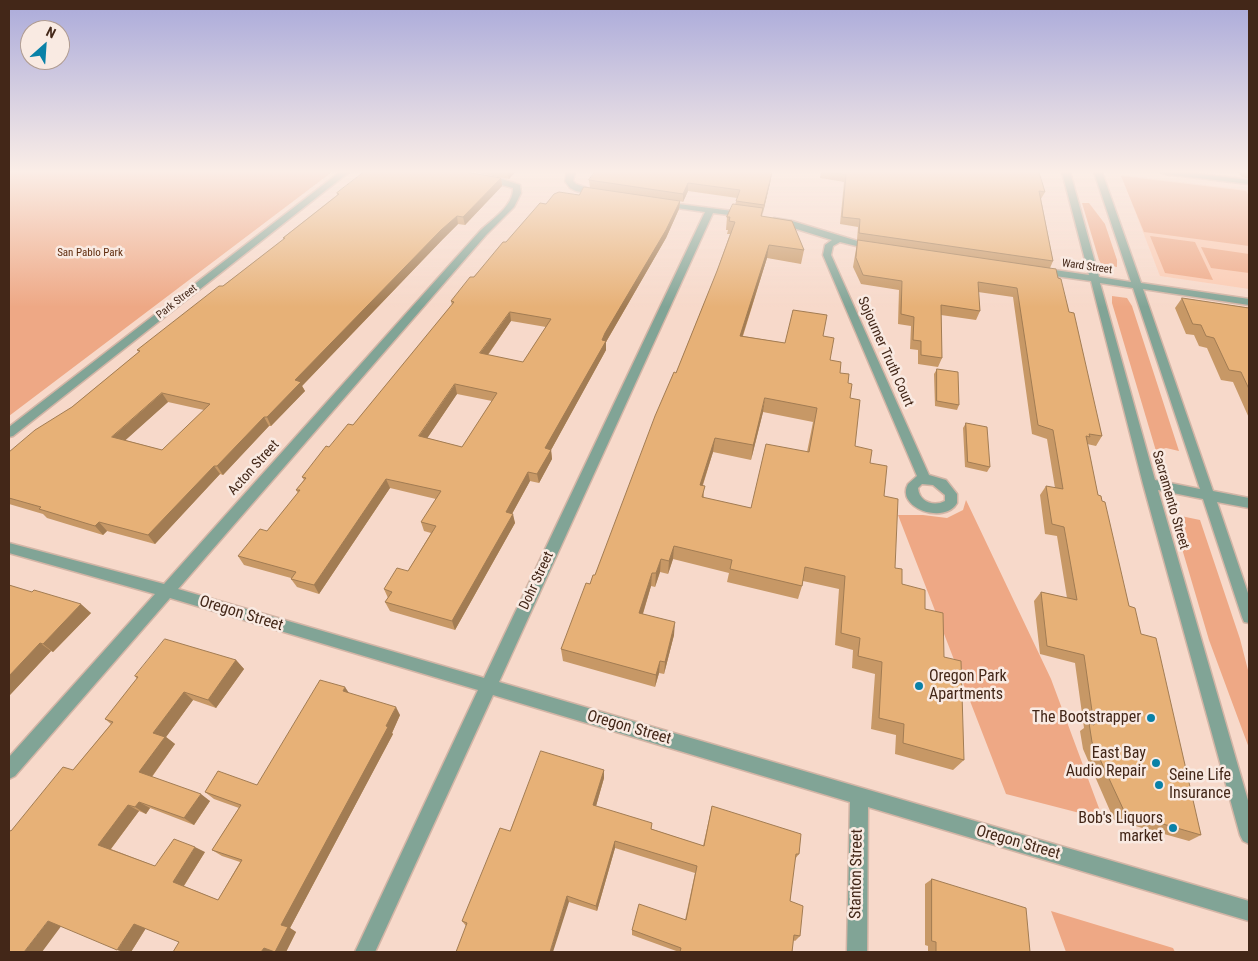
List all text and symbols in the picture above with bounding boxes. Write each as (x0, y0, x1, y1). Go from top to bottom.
north arrow (20, 20, 70, 70)
text: N (44, 23, 58, 41)
park label: San Pablo Park (57, 246, 123, 260)
street label: Ward Street (1061, 257, 1113, 277)
street label: Park Street (154, 282, 200, 322)
street label: Sojourner Truth Court (853, 294, 917, 410)
street label: Acton Street (225, 437, 283, 499)
street label: Sacramento Street (1148, 449, 1192, 551)
street label: Dohr Street (516, 549, 558, 613)
street label: Oregon Street (197, 592, 285, 636)
place label: Oregon Park Apartments (929, 667, 1007, 705)
marker: Oregon Park Apartments (913, 680, 925, 692)
street label: Oregon Street (585, 707, 673, 749)
place label: The Bootstrapper (1032, 708, 1141, 728)
marker: The Bootstrapper (1145, 712, 1157, 724)
place label: East Bay Audio Repair (1066, 744, 1146, 782)
marker: East Bay Audio Repair (1150, 757, 1162, 769)
place label: Seine Life Insurance (1169, 766, 1231, 804)
marker: Seine Life Insurance (1153, 779, 1165, 791)
place label: Bob's Liquors market (1078, 809, 1163, 847)
street label: Oregon Street (974, 822, 1062, 864)
marker: Bob's Liquors market (1167, 822, 1179, 834)
street label: Stanton Street (847, 829, 867, 919)

